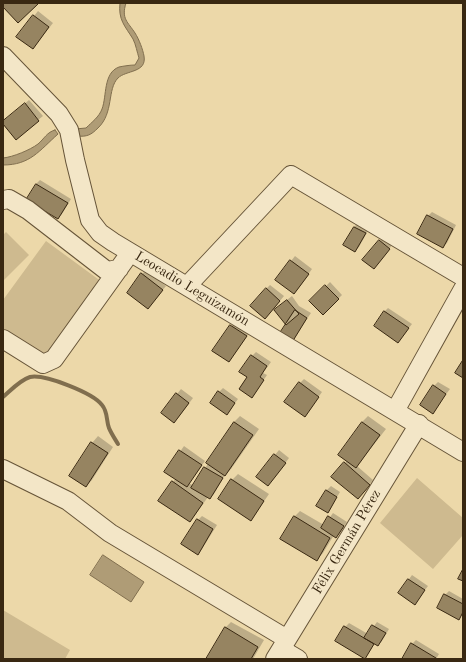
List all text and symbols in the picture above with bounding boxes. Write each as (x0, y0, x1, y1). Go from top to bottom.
street label: Leocadio Leguizamón (132, 248, 252, 330)
street label: Félix Germán Pérez (309, 487, 385, 597)

